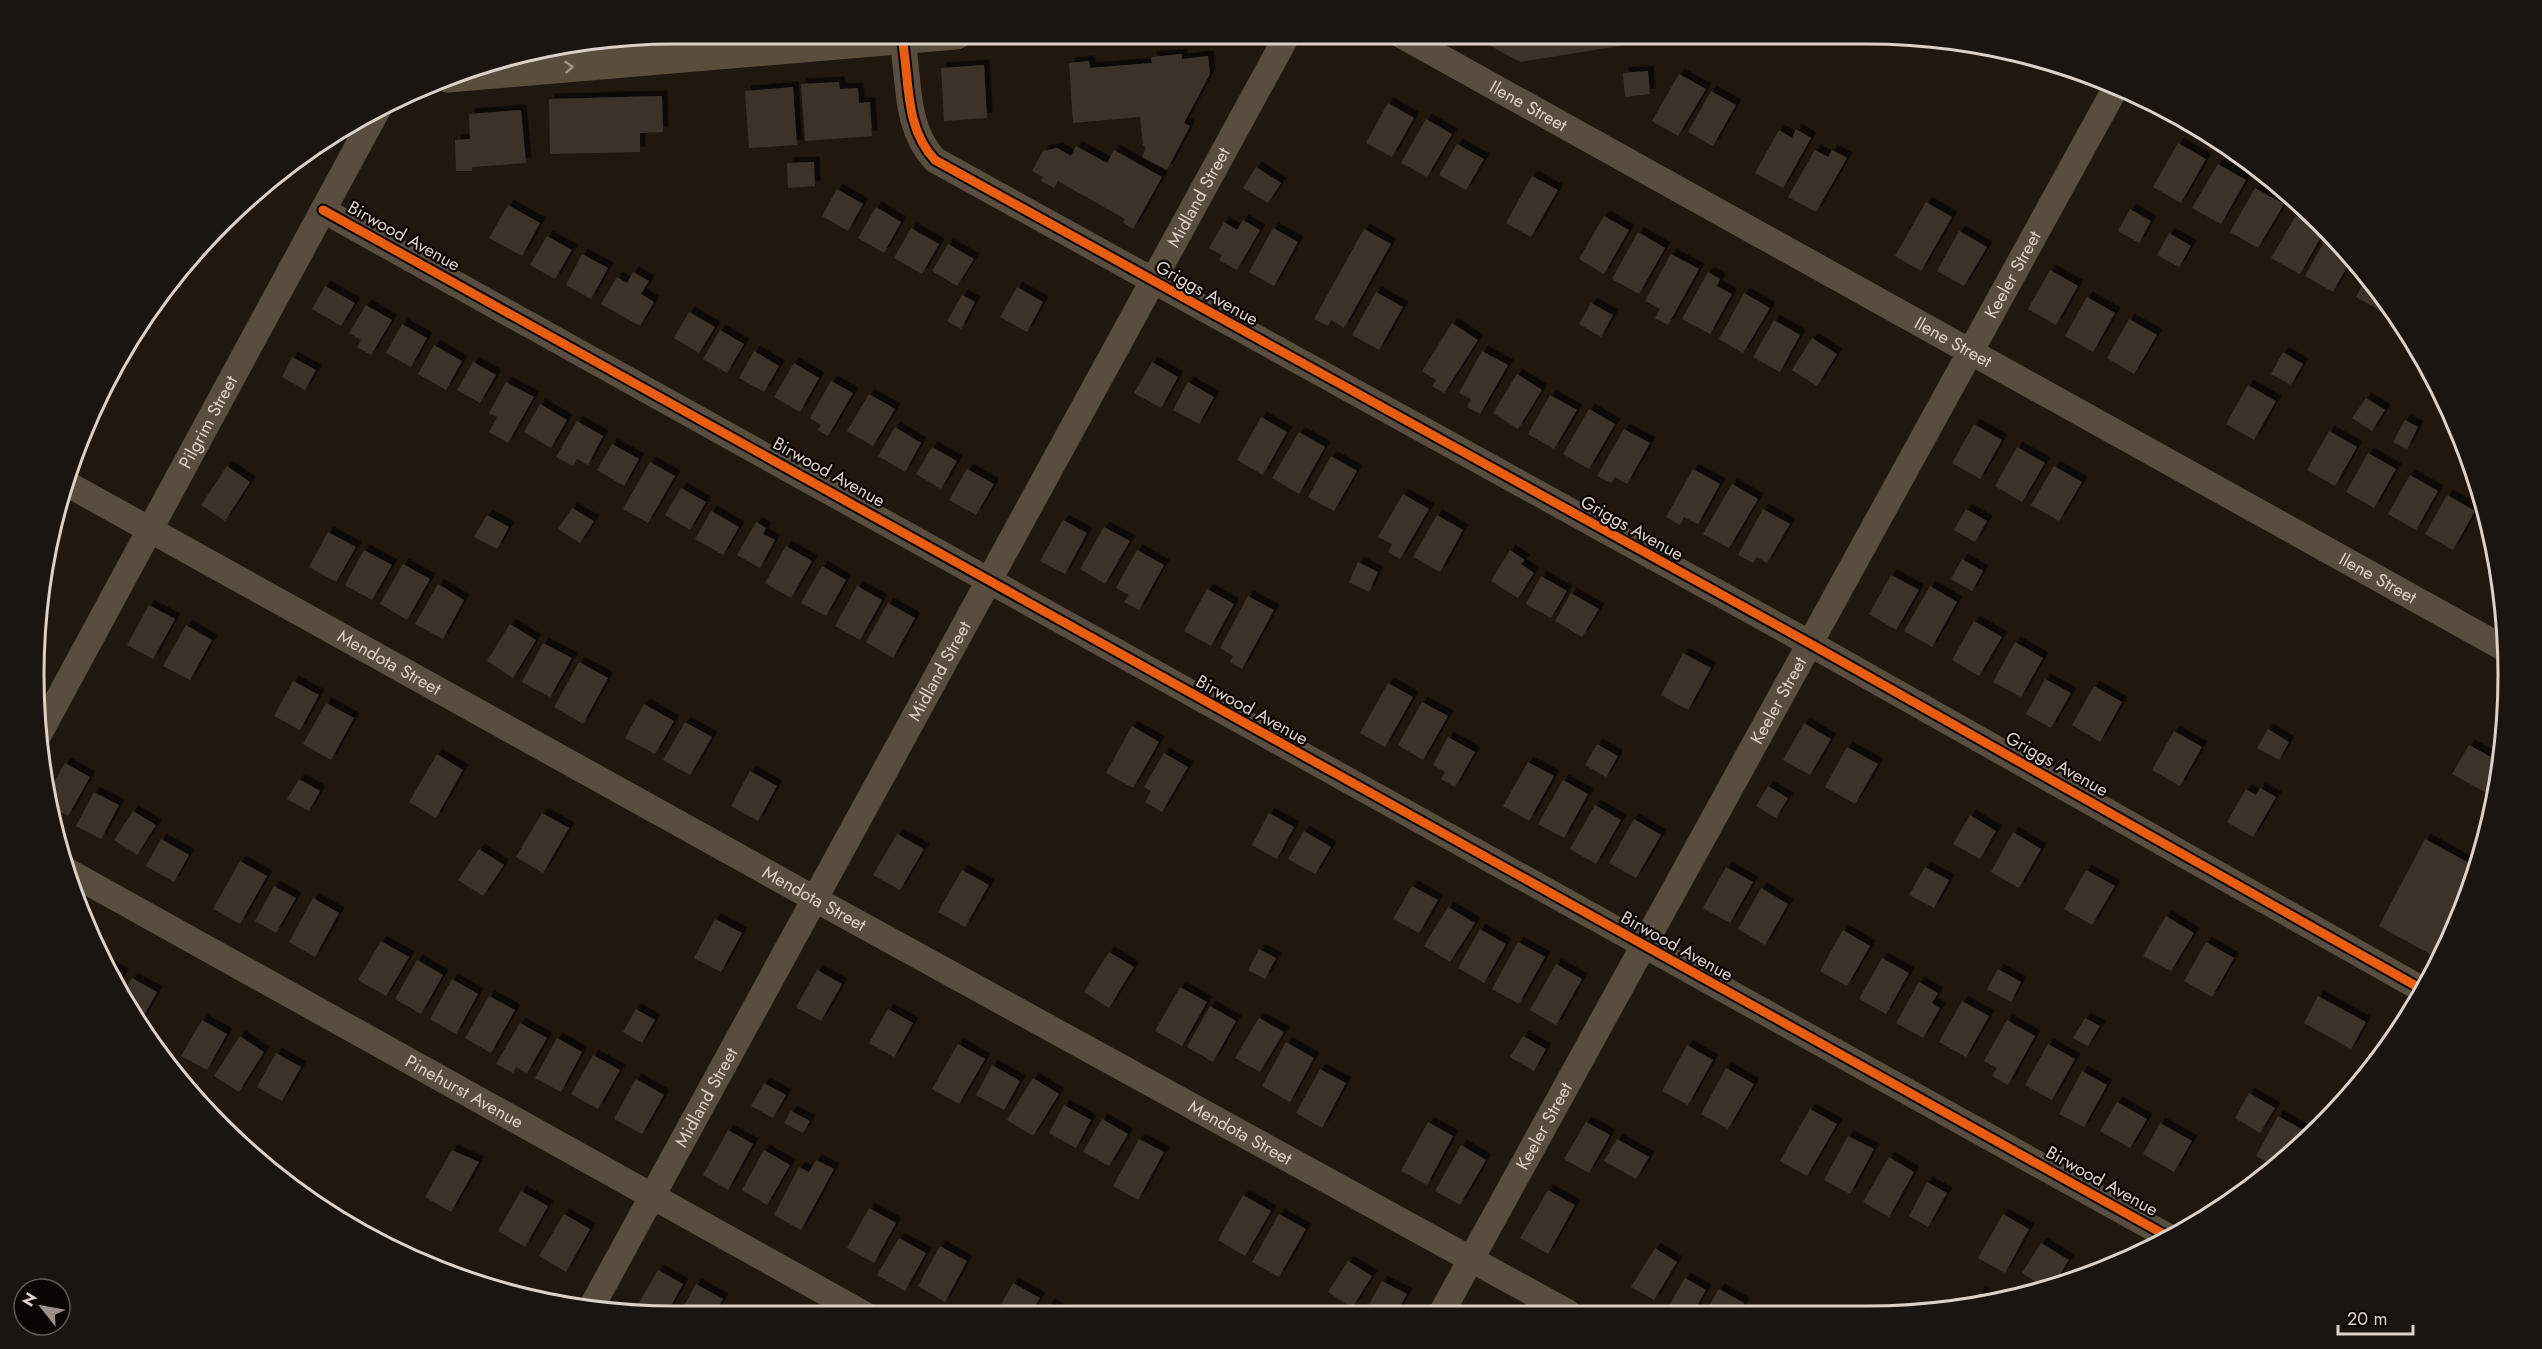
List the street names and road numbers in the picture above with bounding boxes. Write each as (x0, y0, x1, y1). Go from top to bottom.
street label: Ilene Street (1485, 74, 1572, 138)
street label: Midland Street (1161, 142, 1237, 252)
street label: Birwood Avenue (343, 194, 465, 278)
street label: Keeler Street (1978, 226, 2048, 323)
street label: Griggs Avenue (1151, 254, 1263, 332)
street label: Ilene Street (1910, 310, 1997, 374)
street label: Pilgrim Street (172, 370, 244, 473)
street label: Birwood Avenue (768, 430, 890, 514)
street label: Griggs Avenue (1576, 489, 1688, 567)
street label: Ilene Street (2334, 546, 2422, 611)
street label: Midland Street (902, 616, 978, 726)
street label: Mendota Street (333, 623, 446, 702)
street label: Keeler Street (1744, 651, 1813, 749)
street label: Birwood Avenue (1191, 668, 1313, 752)
street label: Griggs Avenue (2001, 725, 2113, 803)
street label: Mendota Street (758, 859, 871, 938)
street label: Birwood Avenue (1616, 904, 1738, 988)
street label: Midland Street (668, 1042, 744, 1152)
street label: Pinehurst Avenue (400, 1048, 528, 1135)
street label: Keeler Street (1510, 1077, 1579, 1175)
street label: Mendota Street (1183, 1094, 1297, 1172)
street label: Birwood Avenue (2041, 1139, 2163, 1223)

